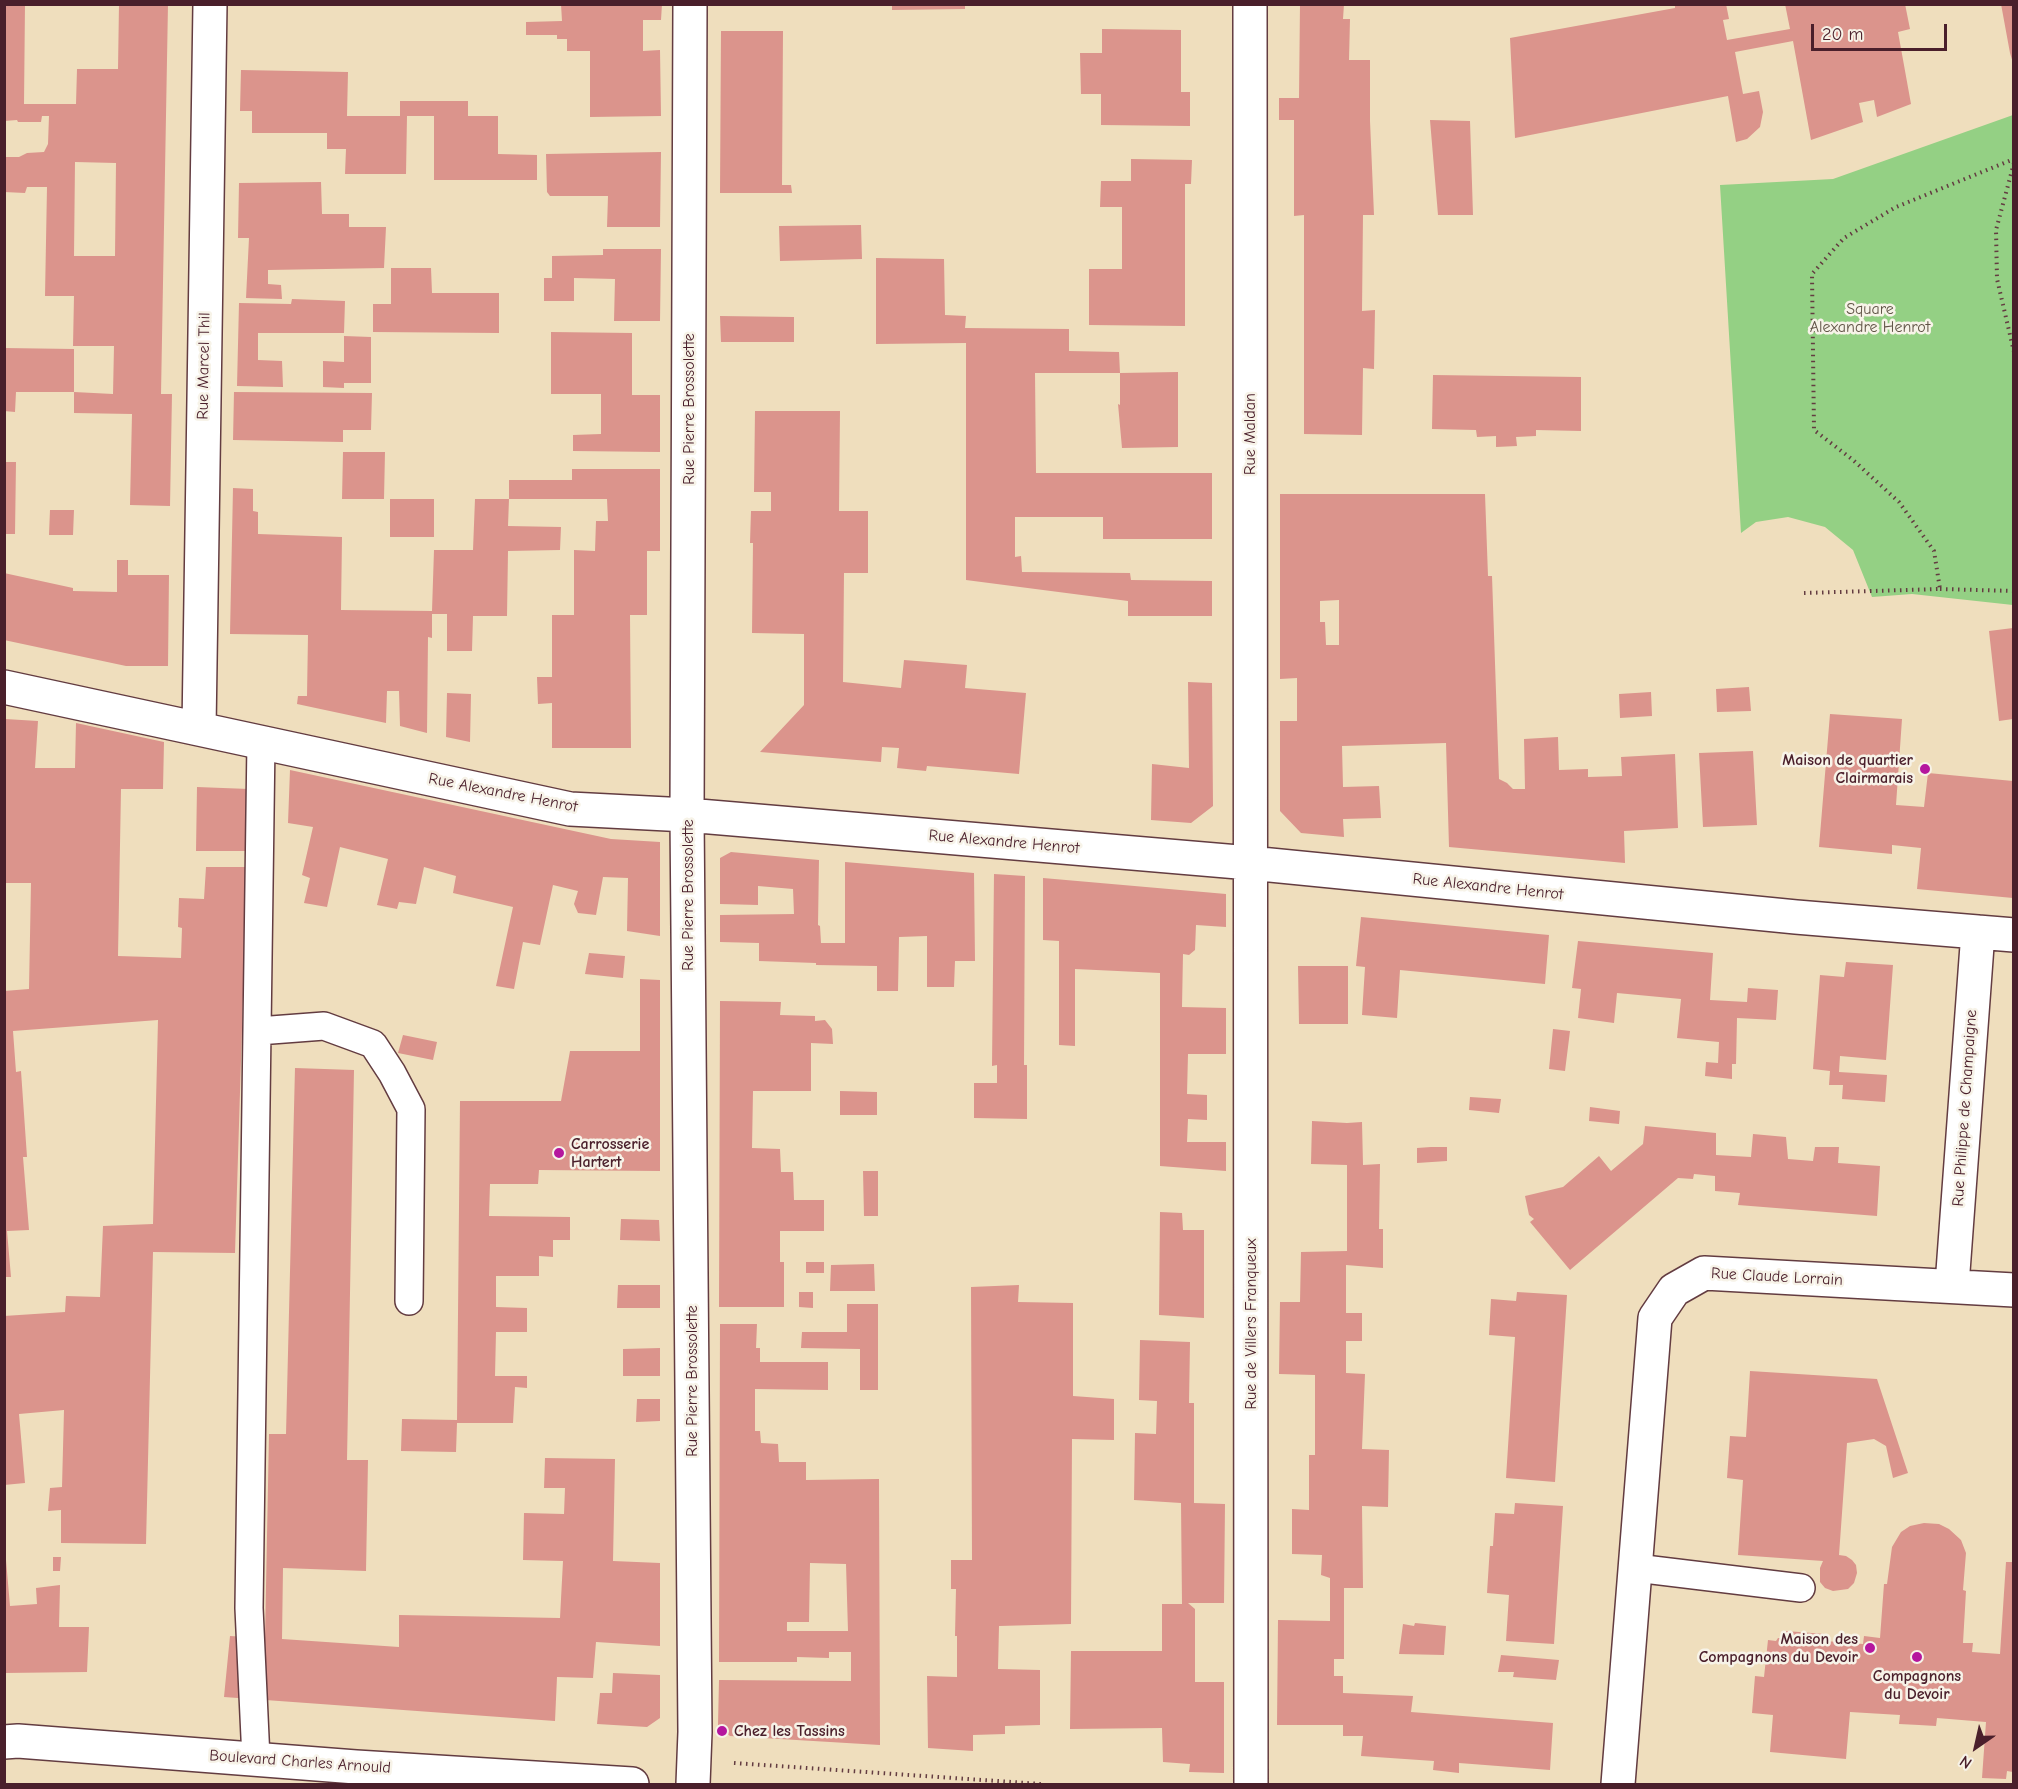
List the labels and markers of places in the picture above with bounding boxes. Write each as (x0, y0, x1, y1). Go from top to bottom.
place label: Maison de quartier Clairmarais (1782, 750, 1913, 788)
marker: Maison de quartier Clairmarais (1918, 762, 1932, 776)
place label: Carrosserie Hartert (571, 1134, 649, 1172)
marker: Carrosserie Hartert (552, 1146, 566, 1160)
place label: Maison des Compagnons du Devoir (1699, 1629, 1858, 1667)
marker: Maison des Compagnons du Devoir (1863, 1641, 1877, 1655)
marker: Compagnons du Devoir (1910, 1650, 1924, 1664)
place label: Compagnons du Devoir (1873, 1666, 1961, 1704)
place label: Chez les Tassins (734, 1721, 845, 1741)
marker: Chez les Tassins (715, 1724, 729, 1738)

